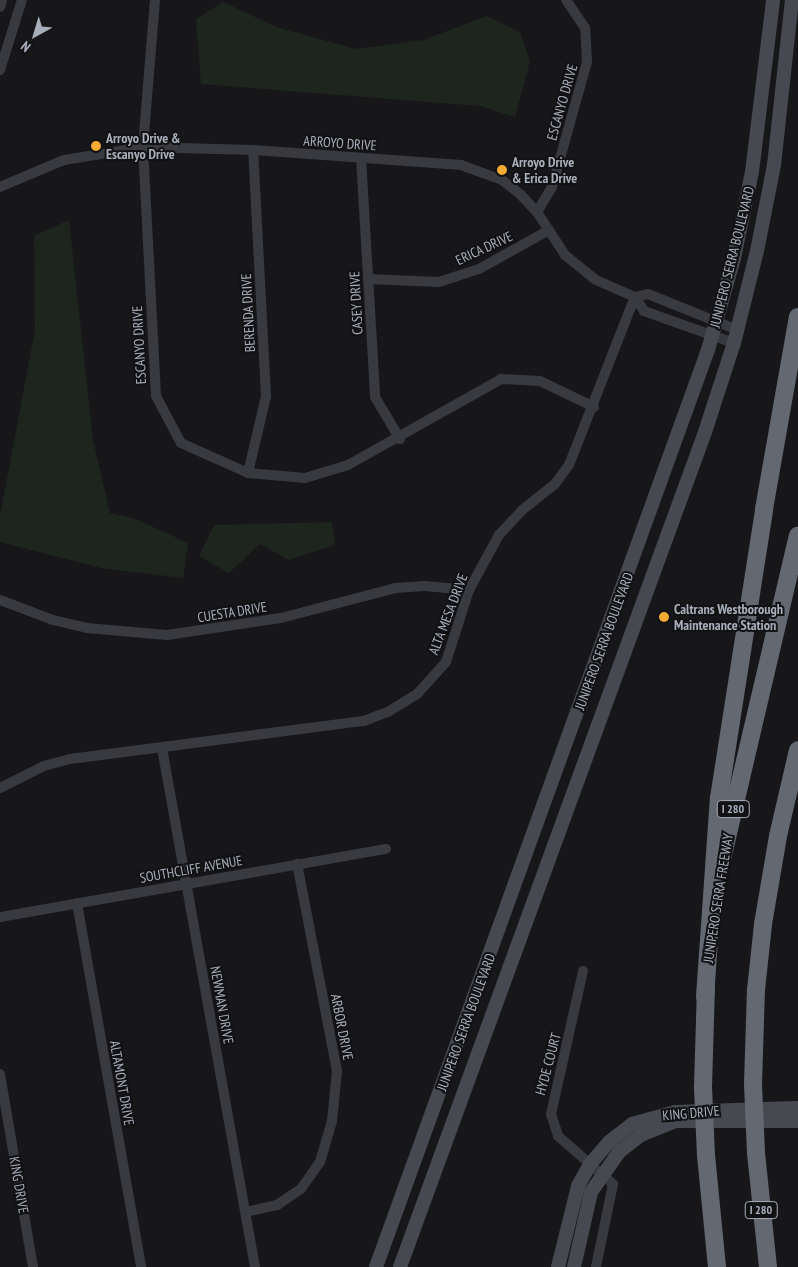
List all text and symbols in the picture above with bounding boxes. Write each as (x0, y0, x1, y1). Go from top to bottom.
north arrow (10, 10, 60, 60)
text: N (17, 37, 34, 56)
street label: ESCANYO DRIVE (543, 62, 581, 142)
place label: Arroyo Drive & Escanyo Drive (106, 130, 180, 162)
street label: ARROYO DRIVE (303, 132, 377, 154)
marker: Arroyo Drive & Escanyo Drive (90, 140, 102, 152)
place label: Arroyo Drive & Erica Drive (512, 154, 577, 186)
marker: Arroyo Drive & Erica Drive (496, 164, 508, 176)
street label: JUNIPERO SERRA BOULEVARD (706, 184, 758, 330)
street label: ERICA DRIVE (453, 227, 515, 269)
street label: CASEY DRIVE (346, 271, 366, 335)
street label: BERENDA DRIVE (238, 273, 258, 353)
street label: ESCANYO DRIVE (129, 305, 149, 385)
street label: JUNIPERO SERRA BOULEVARD (571, 570, 637, 712)
street label: ALTA MESA DRIVE (425, 571, 471, 657)
street label: CUESTA DRIVE (196, 598, 268, 626)
place label: Caltrans Westborough Maintenance Station (674, 601, 783, 634)
marker: Caltrans Westborough Maintenance Station (658, 611, 670, 623)
road number: I 280 (716, 800, 750, 819)
street label: JUNIPERO SERRA FREEWAY (699, 832, 737, 964)
street label: SOUTHCLIFF AVENUE (138, 852, 244, 886)
street label: JUNIPERO SERRA BOULEVARD (433, 951, 499, 1093)
street label: NEWMAN DRIVE (207, 965, 237, 1045)
street label: ARBOR DRIVE (327, 992, 357, 1062)
street label: HYDE COURT (532, 1031, 564, 1097)
street label: ALTAMONT DRIVE (106, 1039, 138, 1127)
street label: KING DRIVE (662, 1102, 720, 1124)
street label: KING DRIVE (6, 1155, 32, 1215)
road number: I 280 (744, 1200, 778, 1220)

